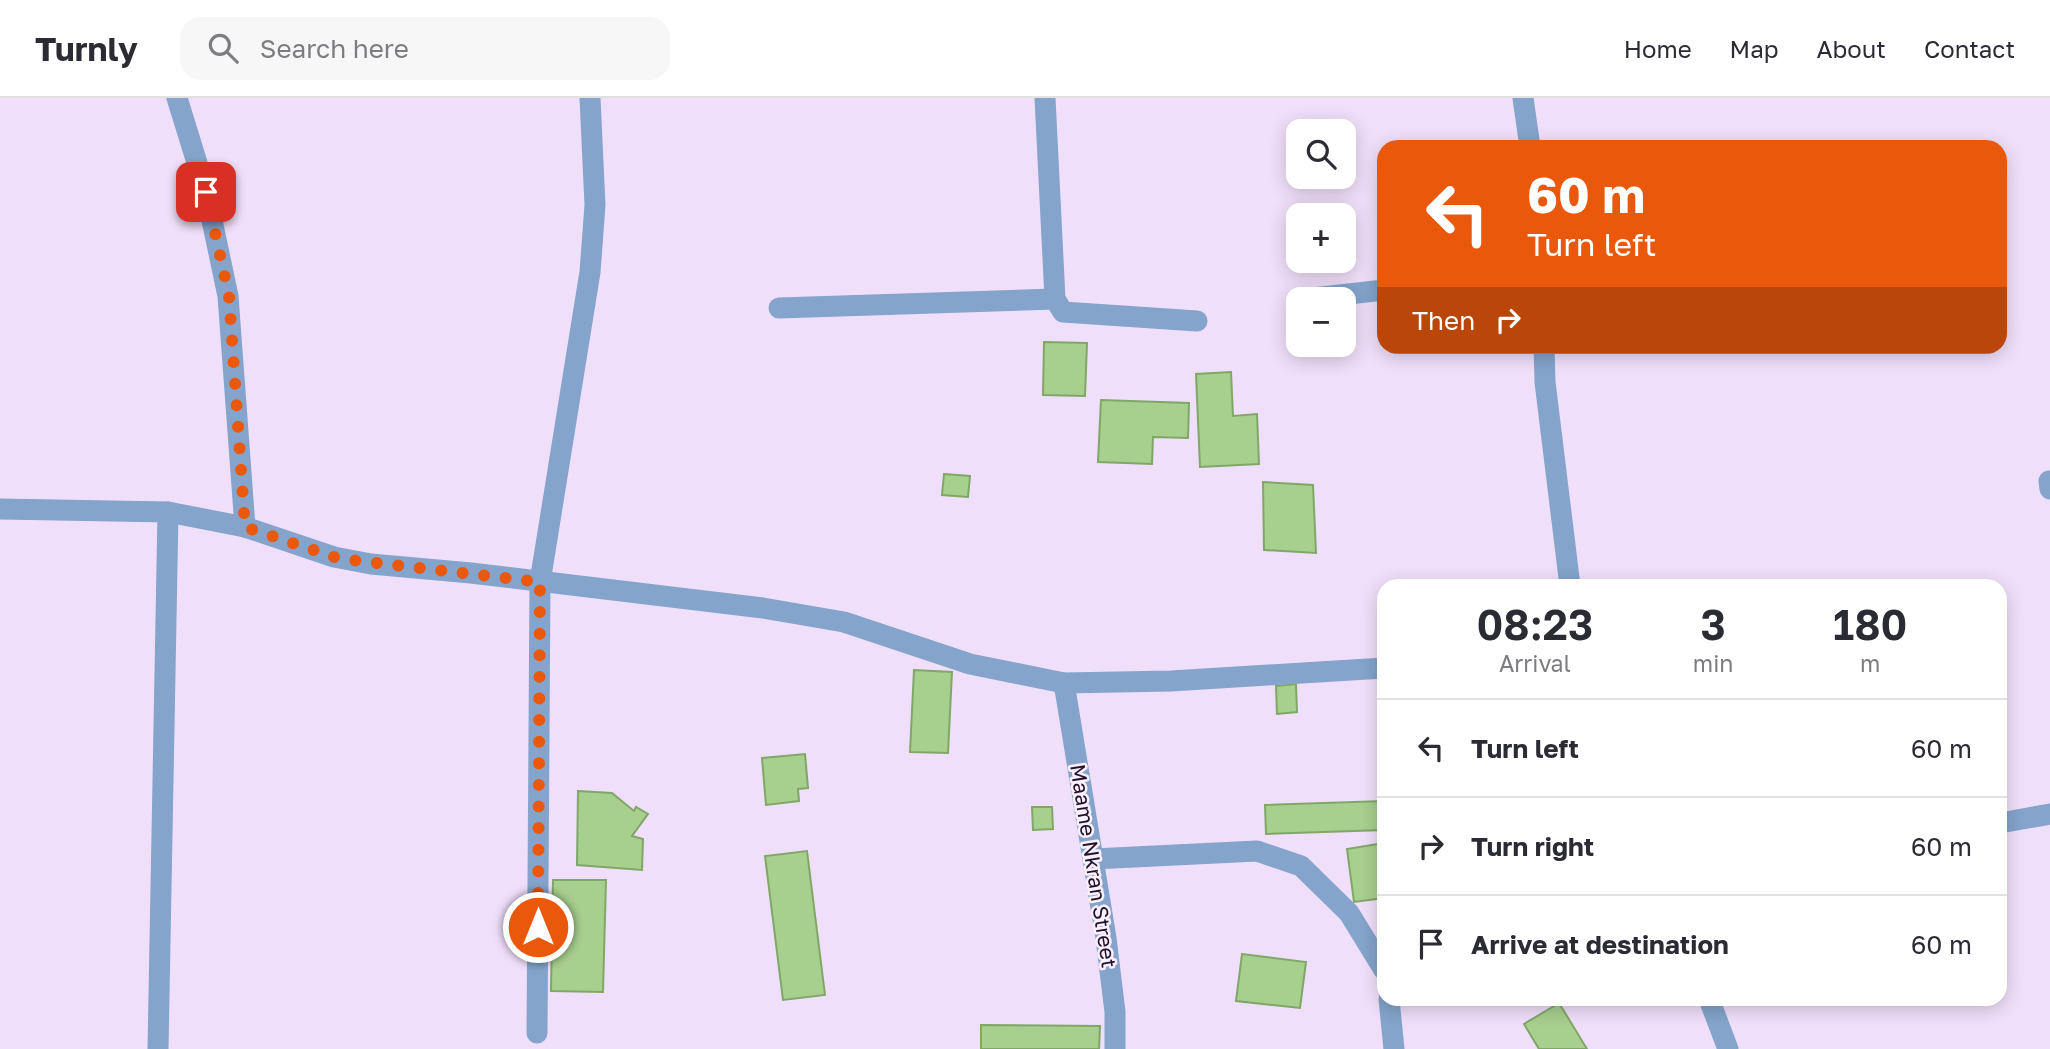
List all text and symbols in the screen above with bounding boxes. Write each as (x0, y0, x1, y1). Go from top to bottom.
search box (180, 17, 670, 80)
text: Turnly (35, 29, 138, 68)
icon: search (204, 29, 242, 67)
text: Search here (260, 33, 409, 64)
text: Home (1624, 34, 1692, 63)
text: Map (1730, 34, 1779, 63)
text: About (1817, 34, 1886, 63)
text: Contact (1924, 34, 2015, 63)
map controls (1286, 119, 1356, 357)
button: search (1286, 119, 1356, 189)
pin (176, 162, 236, 222)
text: 60 m (1527, 165, 1645, 224)
icon: left (1412, 168, 1503, 259)
icon: arrive (187, 173, 225, 211)
button: + (1286, 203, 1356, 273)
text: Turn left (1527, 225, 1656, 263)
button: − (1286, 287, 1356, 357)
icon: right (1489, 301, 1527, 339)
text: Then (1412, 305, 1475, 336)
text: 08:23 (1477, 599, 1593, 649)
text: 3 (1700, 599, 1726, 649)
text: 180 (1833, 599, 1907, 649)
text: Arrival (1499, 649, 1571, 677)
text: min (1693, 649, 1734, 677)
text: m (1860, 649, 1880, 677)
icon: left (1412, 729, 1450, 767)
text: Turn left (1471, 733, 1579, 764)
text: 60 m (1911, 733, 1972, 764)
street label: Maame Nkran Street (1065, 762, 1123, 970)
icon: right (1412, 827, 1450, 865)
text: Turn right (1471, 831, 1594, 862)
text: 60 m (1911, 831, 1972, 862)
position arrow (501, 890, 575, 964)
icon: arrive (1412, 925, 1450, 963)
text: Arrive at destination (1471, 929, 1729, 960)
text: 60 m (1911, 929, 1972, 960)

